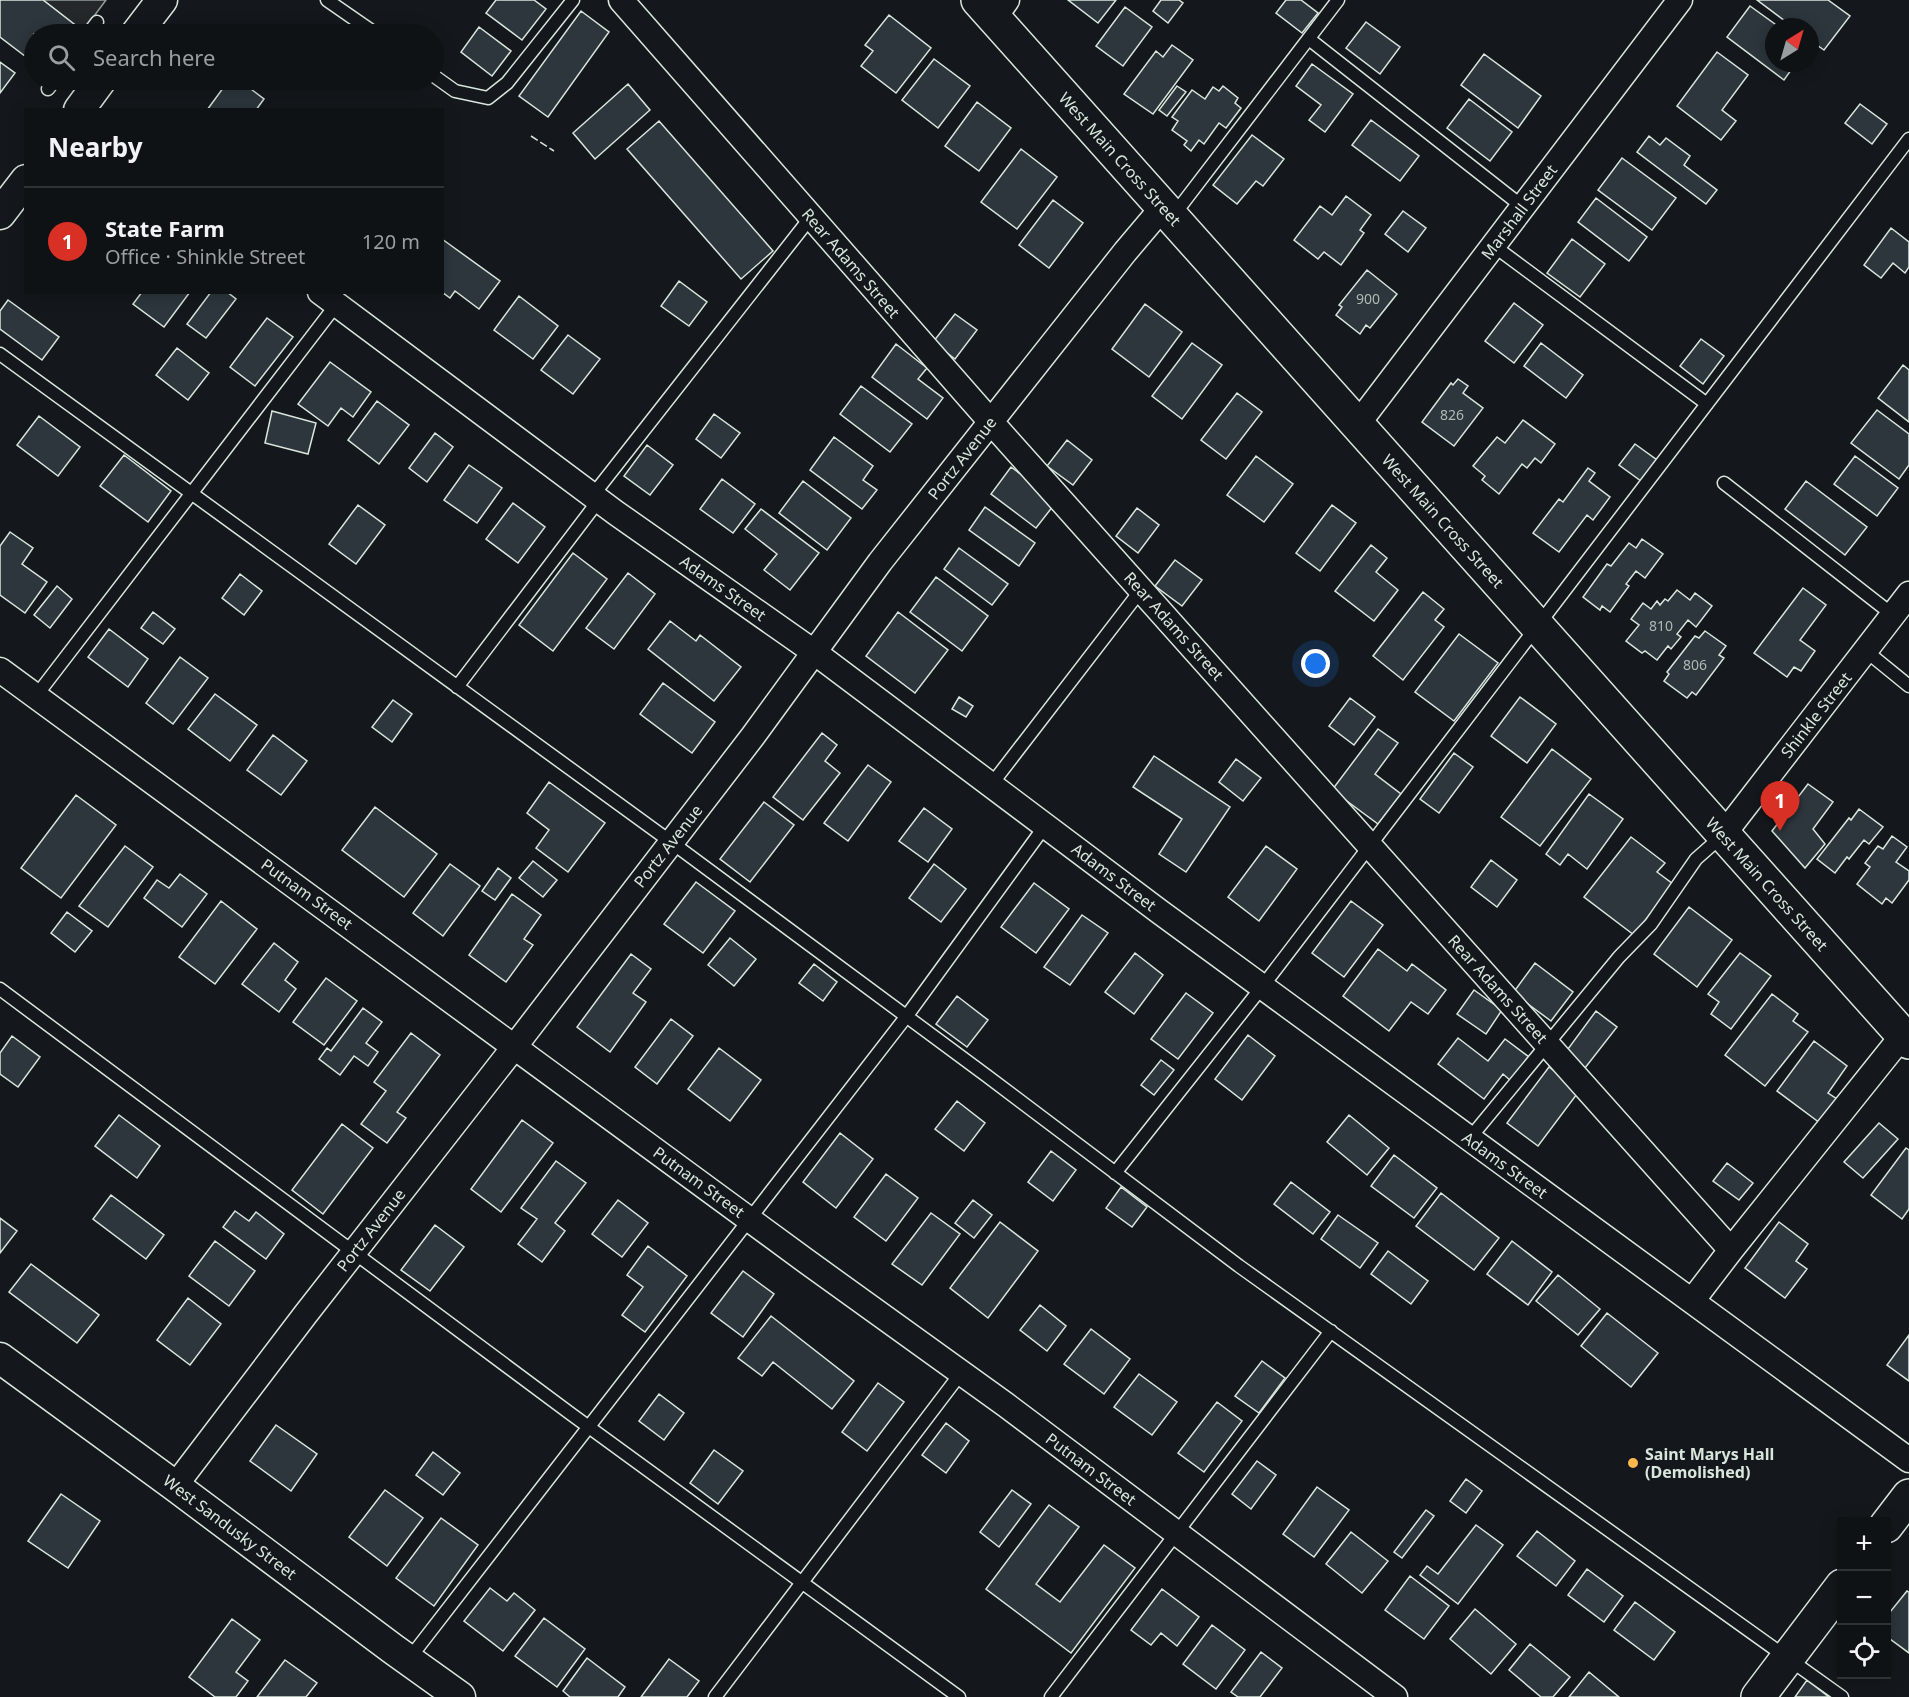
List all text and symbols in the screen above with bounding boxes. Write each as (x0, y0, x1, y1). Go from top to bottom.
north arrow (1765, 18, 1819, 72)
search box (24, 24, 444, 90)
icon: search (45, 41, 78, 74)
text: Search here (93, 42, 215, 72)
street label: West Main Cross Street (1054, 87, 1186, 231)
text: Nearby (48, 129, 143, 165)
street label: Marshall Street (1476, 160, 1562, 264)
street label: Rear Adams Street (797, 203, 905, 323)
text: State Farm (105, 213, 225, 243)
text: 1 (62, 228, 73, 255)
text: 120 m (362, 228, 420, 255)
text: Office · Shinkle Street (105, 243, 305, 270)
house number: 900 (1356, 289, 1380, 308)
house number: 826 (1440, 405, 1464, 424)
street label: Portz Avenue (923, 412, 1001, 504)
street label: West Main Cross Street (1377, 449, 1509, 593)
street label: Adams Street (676, 550, 771, 626)
street label: Rear Adams Street (1119, 567, 1229, 685)
house number: 810 (1649, 616, 1673, 635)
your location (1301, 649, 1330, 678)
house number: 806 (1683, 655, 1707, 674)
street label: Shinkle Street (1776, 667, 1857, 762)
pin: 1 (1760, 782, 1800, 831)
street label: Portz Avenue (629, 800, 707, 892)
street label: West Main Cross Street (1701, 812, 1833, 956)
street label: Adams Street (1067, 838, 1161, 916)
street label: Putnam Street (257, 853, 357, 935)
street label: Rear Adams Street (1443, 930, 1553, 1048)
street label: Adams Street (1458, 1127, 1552, 1204)
street label: Putnam Street (649, 1141, 749, 1223)
street label: Portz Avenue (332, 1184, 410, 1276)
street label: Putnam Street (1041, 1428, 1141, 1510)
place label: Saint Marys Hall (Demolished) (1645, 1443, 1774, 1483)
marker: Saint Marys Hall (Demolished) (1626, 1456, 1640, 1470)
street label: West Sandusky Street (159, 1470, 301, 1585)
map controls (1837, 1517, 1891, 1679)
button: + (1837, 1517, 1891, 1571)
button: − (1837, 1571, 1891, 1625)
button: locate (1837, 1625, 1891, 1679)

